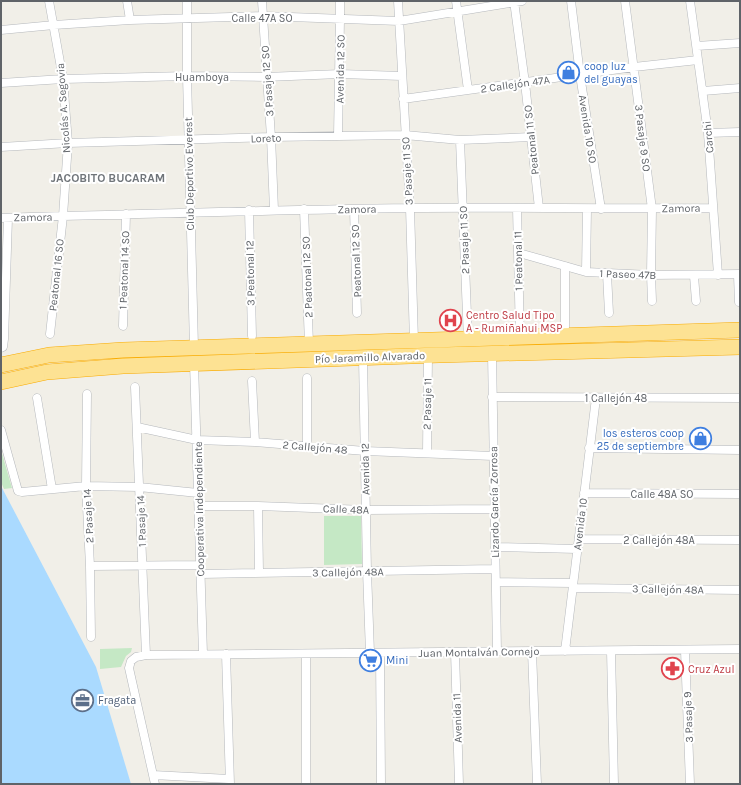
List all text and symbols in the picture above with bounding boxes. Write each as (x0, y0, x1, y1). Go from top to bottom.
street label: Calle 47A SO (231, 12, 293, 25)
street label: Avenida 12 SO (333, 35, 348, 103)
street label: 3 Pasaje 12 SO (259, 45, 276, 117)
shop icon: coop luz del guayas (555, 59, 581, 85)
place label: coop luz del guayas (584, 60, 638, 86)
street label: Nicolás A. Segovia (54, 62, 73, 153)
street label: Huamboya (175, 71, 229, 84)
street label: 2 Callejón 47A (480, 73, 551, 96)
street label: Avenida 10 SO (576, 94, 599, 164)
street label: Peatonal 11 SO (521, 104, 542, 175)
street label: 3 Pasaje 9 SO (632, 104, 653, 172)
street label: Club Deportivo Everest (182, 117, 197, 231)
street label: Carchi (701, 120, 716, 154)
street label: Loreto (250, 131, 282, 146)
street label: 3 Pasaje 11 SO (399, 136, 416, 205)
district label: JACOBITO BUCARAM (51, 171, 165, 185)
street label: Zamora (661, 202, 701, 215)
street label: Zamora (337, 203, 377, 216)
street label: 2 Pasaje 11 SO (457, 206, 472, 274)
street label: Zamora (13, 211, 53, 224)
street label: Peatonal 12 SO (349, 224, 364, 298)
street label: 1 Peatonal 14 SO (117, 230, 132, 310)
street label: 1 Peatonal 11 (511, 231, 526, 291)
street label: 2 Peatonal 12 SO (300, 236, 315, 318)
street label: Peatonal 16 SO (46, 238, 67, 312)
street label: 3 Peatonal 12 (243, 240, 258, 306)
street label: 1 Paseo 47B (599, 267, 657, 282)
hospital icon: Centro Salud Tipo A - Rumiñahui MSP (437, 308, 463, 334)
place label: Centro Salud Tipo A - Rumiñahui MSP (466, 309, 562, 335)
street label: Pío Jaramillo Alvarado (315, 349, 425, 366)
street label: 2 Pasaje 11 (421, 378, 434, 430)
street label: 1 Callejón 48 (585, 392, 647, 405)
shop icon: los esteros coop 25 de septiembre (687, 426, 713, 452)
place label: los esteros coop 25 de septiembre (597, 427, 684, 453)
street label: 2 Callejón 48 (282, 438, 348, 457)
street label: Cooperativa Independiente (192, 441, 207, 577)
street label: Avenida 12 (359, 443, 372, 495)
street label: Lizardo García Zorrosa (487, 446, 502, 558)
street label: 2 Pasaje 14 (81, 488, 96, 544)
street label: Calle 48A SO (631, 488, 693, 501)
street label: 1 Pasaje 14 (134, 495, 149, 547)
street label: Avenida 10 (571, 497, 590, 551)
street label: Calle 48A (323, 502, 370, 517)
street label: 2 Callejón 48A (623, 534, 695, 547)
street label: 3 Callejón 48A (312, 565, 385, 580)
street label: 3 Callejón 48A (632, 582, 705, 597)
street label: Juan Montalván Cornejo (418, 645, 540, 660)
supermarket icon: Mini (358, 647, 384, 673)
place label: Mini (386, 654, 409, 667)
pharmacy icon: Cruz Azul (660, 656, 686, 682)
place label: Cruz Azul (688, 663, 735, 676)
office icon: Fragata (70, 687, 96, 713)
street label: 3 Pasaje 9 (681, 691, 696, 743)
street label: Avenida 11 (450, 693, 465, 743)
place label: Fragata (98, 694, 136, 707)

